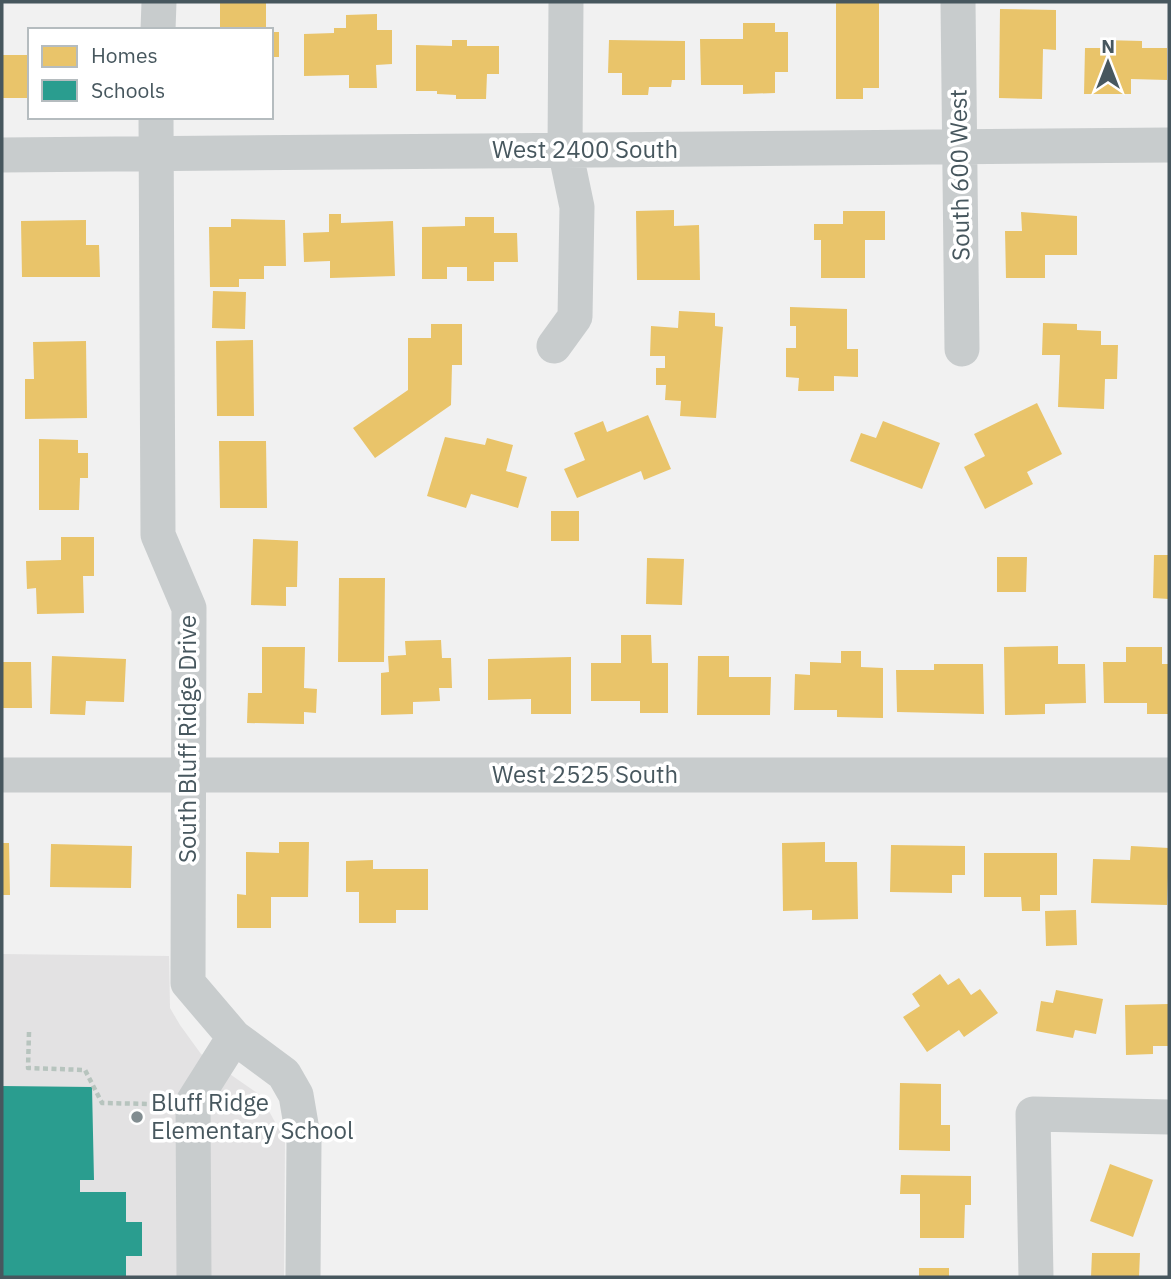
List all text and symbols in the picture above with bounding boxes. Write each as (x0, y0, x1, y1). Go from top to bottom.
legend (28, 28, 273, 119)
north arrow (1073, 28, 1143, 98)
text: N (1101, 34, 1115, 58)
text: Homes (91, 41, 158, 69)
text: Schools (91, 76, 165, 104)
street label: South 600 West (942, 89, 976, 261)
street label: West 2400 South (492, 133, 678, 165)
street label: South Bluff Ridge Drive (171, 615, 203, 863)
street label: West 2525 South (492, 758, 678, 790)
place label: Bluff Ridge Elementary School (151, 1086, 353, 1146)
marker: Bluff Ridge Elementary School (129, 1109, 145, 1125)

